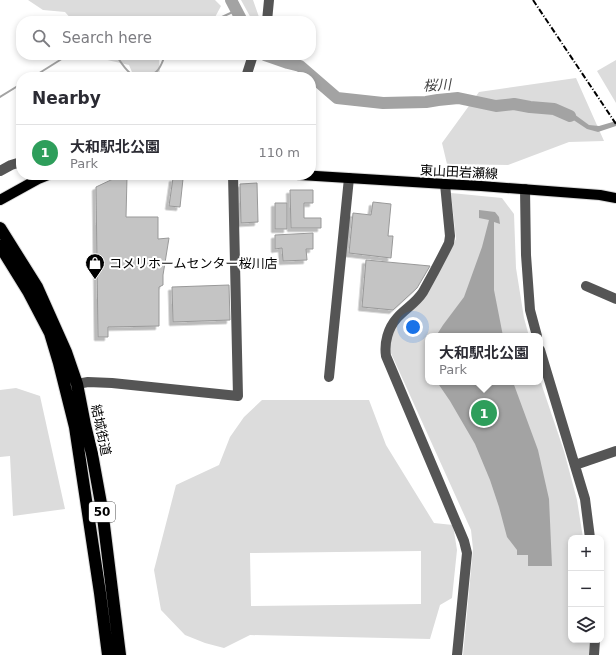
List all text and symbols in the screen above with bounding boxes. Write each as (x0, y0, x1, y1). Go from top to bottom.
search box (16, 16, 316, 60)
icon: search (30, 27, 52, 49)
text: Search here (62, 29, 152, 47)
water label: 桜川 (423, 76, 453, 94)
text: Nearby (32, 88, 101, 108)
text: 大和駅北公園 (70, 138, 160, 156)
text: 1 (40, 145, 50, 160)
text: 110 m (258, 145, 300, 160)
text: Park (70, 156, 98, 171)
street label: 東山田岩瀬線 (420, 162, 498, 182)
shop icon: コメリホームセンター桜川店 (84, 252, 106, 280)
place label: コメリホームセンター桜川店 (109, 256, 278, 271)
your location (403, 317, 423, 337)
popup (425, 333, 543, 385)
text: 大和駅北公園 (439, 344, 529, 362)
text: Park (439, 362, 467, 377)
pin: 1 (471, 398, 497, 428)
street label: 結城街道 (88, 403, 114, 457)
road number: 50 (89, 502, 115, 522)
map controls (568, 535, 604, 643)
button: + (568, 535, 604, 571)
button: − (568, 571, 604, 607)
button: layers (568, 607, 604, 643)

